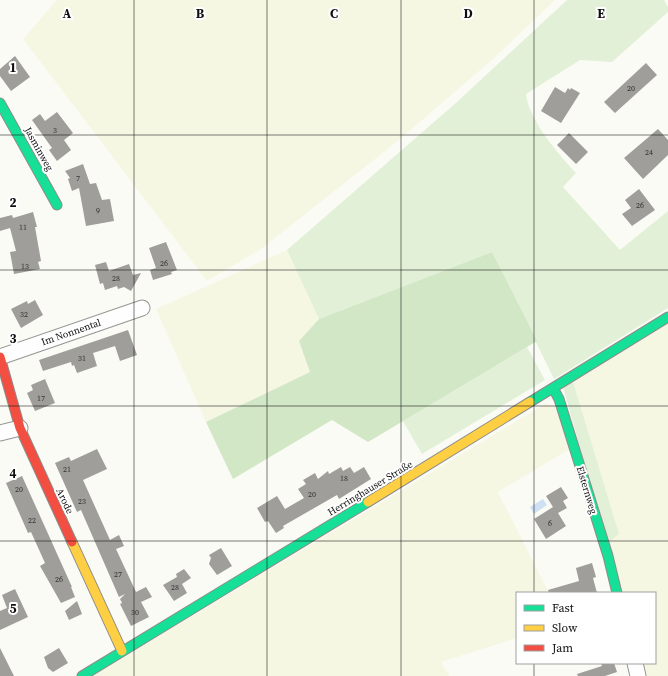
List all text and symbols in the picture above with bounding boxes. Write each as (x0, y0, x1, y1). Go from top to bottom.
text: A (63, 5, 72, 22)
text: B (196, 5, 205, 22)
text: C (330, 5, 338, 22)
text: D (463, 5, 473, 22)
text: E (597, 5, 605, 22)
text: 1 (9, 59, 17, 76)
house number: 20 (627, 83, 635, 94)
street label: Jasminweg (21, 124, 56, 173)
house number: 3 (53, 125, 57, 136)
house number: 24 (645, 147, 653, 158)
house number: 7 (76, 173, 80, 184)
text: 2 (9, 194, 17, 211)
house number: 26 (636, 200, 644, 211)
house number: 9 (96, 205, 100, 216)
house number: 11 (19, 222, 27, 233)
house number: 26 (160, 258, 168, 269)
house number: 13 (21, 261, 29, 272)
house number: 28 (112, 273, 120, 284)
house number: 32 (20, 309, 28, 320)
street label: Im Nonnental (39, 316, 103, 348)
text: 3 (9, 330, 17, 347)
house number: 31 (78, 353, 86, 364)
house number: 17 (37, 393, 45, 404)
street label: Herringhauser Straße (325, 458, 415, 518)
house number: 21 (63, 464, 71, 475)
street label: Elsternweg (574, 464, 600, 516)
text: 4 (9, 465, 17, 482)
house number: 18 (340, 473, 348, 484)
house number: 20 (15, 484, 23, 495)
street label: Arode (53, 486, 77, 516)
house number: 20 (308, 489, 316, 500)
house number: 23 (78, 496, 86, 507)
house number: 22 (28, 515, 36, 526)
house number: 6 (548, 518, 552, 529)
house number: 27 (114, 569, 122, 580)
house number: 26 (55, 574, 63, 585)
house number: 28 (171, 582, 179, 593)
legend (516, 592, 656, 664)
text: 5 (9, 600, 17, 617)
text: Fast (552, 600, 574, 616)
house number: 30 (131, 607, 139, 618)
text: Slow (552, 620, 578, 636)
text: Jam (551, 640, 573, 656)

